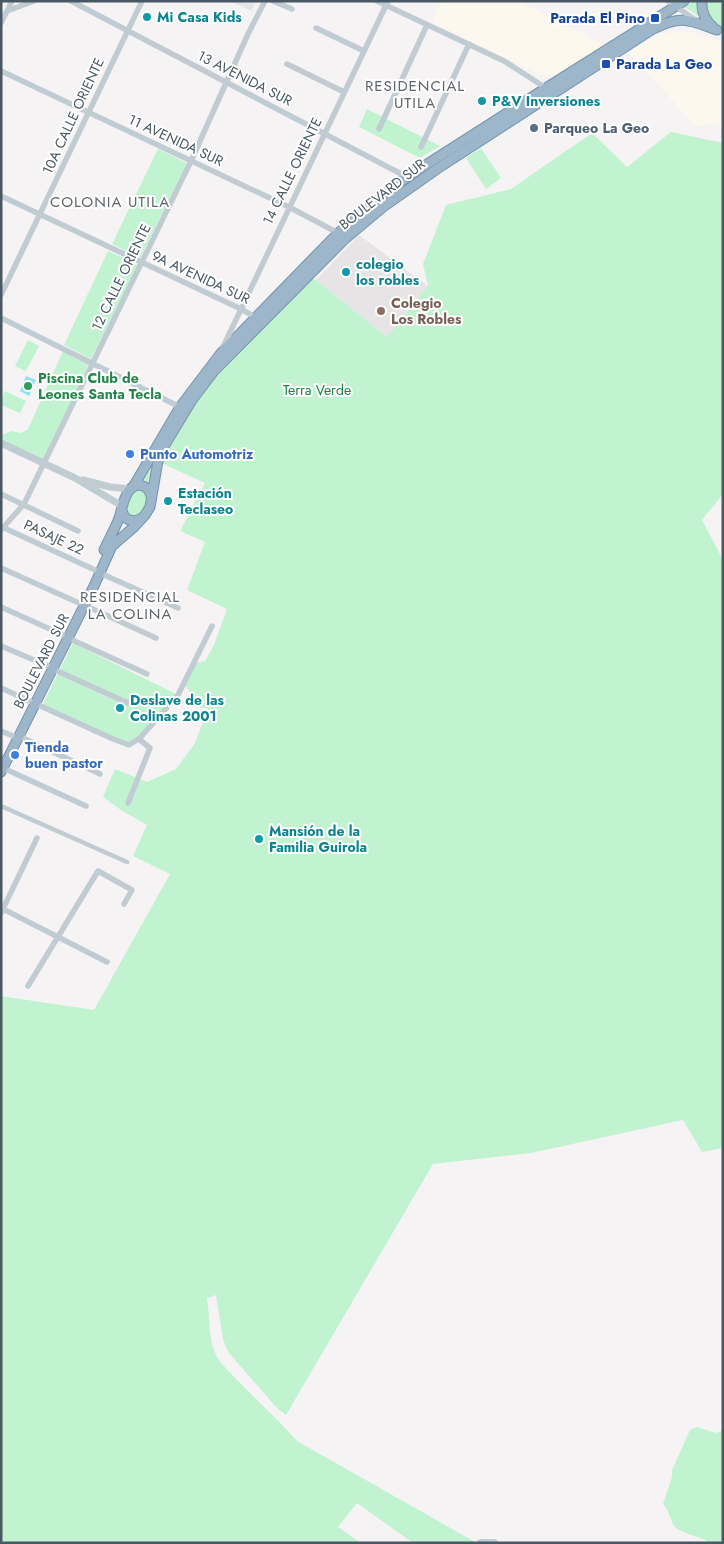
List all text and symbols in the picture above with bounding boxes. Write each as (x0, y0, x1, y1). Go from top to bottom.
place label: Mi Casa Kids (157, 7, 242, 27)
place label: Parada El Pino (550, 8, 645, 28)
marker: Mi Casa Kids (141, 11, 153, 23)
marker: Parada El Pino (649, 12, 661, 24)
street label: 13 AVENIDA SUR (194, 45, 296, 111)
place label: Parada La Geo (616, 54, 712, 74)
street label: 10A CALLE ORIENTE (37, 55, 109, 177)
marker: Parada La Geo (600, 58, 612, 70)
district label: RESIDENCIAL UTILA (365, 75, 465, 114)
place label: P&V Inversiones (492, 91, 601, 111)
marker: P&V Inversiones (476, 95, 488, 107)
street label: 11 AVENIDA SUR (125, 109, 227, 171)
street label: 14 CALLE ORIENTE (257, 114, 327, 228)
place label: Parqueo La Geo (544, 118, 649, 138)
marker: Parqueo La Geo (528, 122, 540, 134)
street label: BOULEVARD SUR (335, 154, 429, 234)
district label: COLONIA UTILA (50, 191, 170, 213)
street label: 12 CALLE ORIENTE (86, 220, 156, 334)
street label: 9A AVENIDA SUR (149, 245, 254, 309)
place label: colegio los robles (356, 254, 420, 290)
marker: colegio los robles (340, 266, 352, 278)
place label: Colegio Los Robles (391, 293, 462, 329)
marker: Colegio Los Robles (375, 305, 387, 317)
place label: Piscina Club de Leones Santa Tecla (38, 368, 162, 404)
marker: Piscina Club de Leones Santa Tecla (22, 380, 34, 392)
park label: Terra Verde (283, 380, 351, 400)
place label: Punto Automotriz (140, 444, 254, 464)
marker: Punto Automotriz (124, 448, 136, 460)
place label: Estación Teclaseo (178, 483, 233, 519)
marker: Estación Teclaseo (162, 495, 174, 507)
street label: PASAJE 22 (21, 514, 87, 560)
district label: RESIDENCIAL LA COLINA (80, 586, 180, 625)
street label: BOULEVARD SUR (8, 610, 74, 712)
place label: Deslave de las Colinas 2001 (130, 690, 224, 726)
marker: Deslave de las Colinas 2001 (114, 702, 126, 714)
place label: Tienda buen pastor (25, 737, 103, 773)
marker: Tienda buen pastor (9, 749, 21, 761)
place label: Mansión de la Familia Guirola (269, 821, 367, 857)
marker: Mansión de la Familia Guirola (253, 833, 265, 845)

